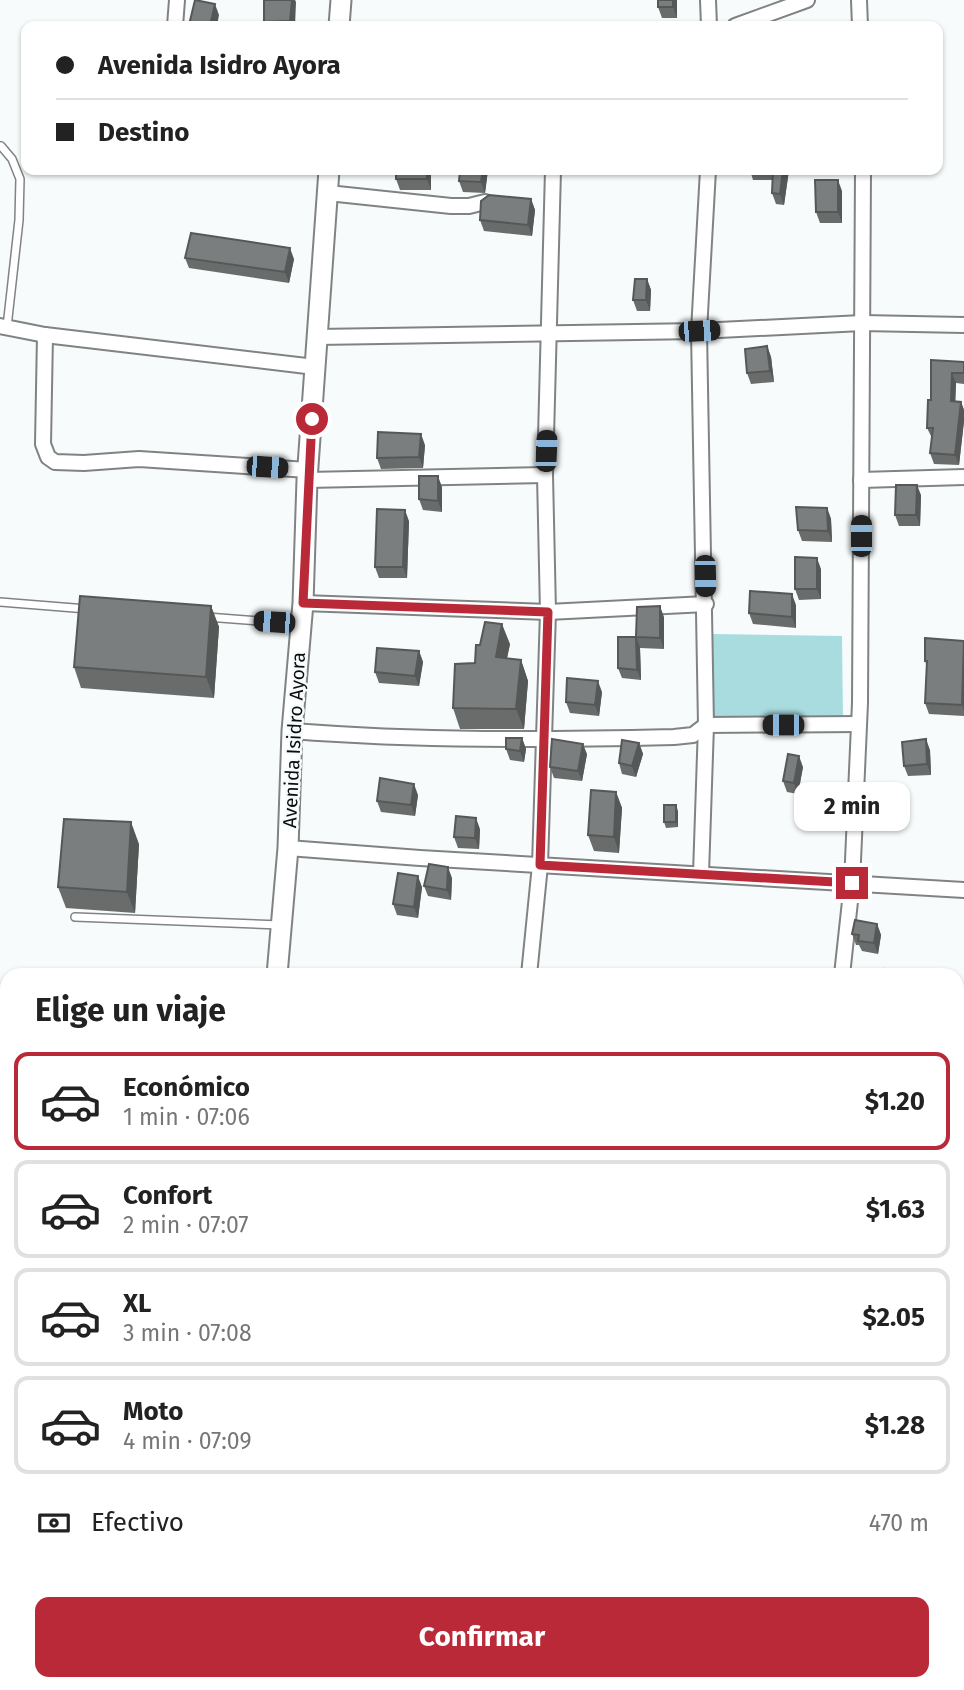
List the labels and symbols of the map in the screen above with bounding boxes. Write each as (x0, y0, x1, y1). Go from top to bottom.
car (678, 319, 721, 343)
route start (296, 403, 328, 435)
car (535, 430, 558, 472)
car (246, 455, 289, 479)
car (851, 515, 872, 557)
car (695, 555, 716, 597)
car (253, 610, 296, 634)
street label: Avenida Isidro Ayora (278, 651, 310, 829)
car (763, 715, 805, 736)
callout: 2 min (794, 782, 910, 830)
route end (836, 867, 868, 899)

